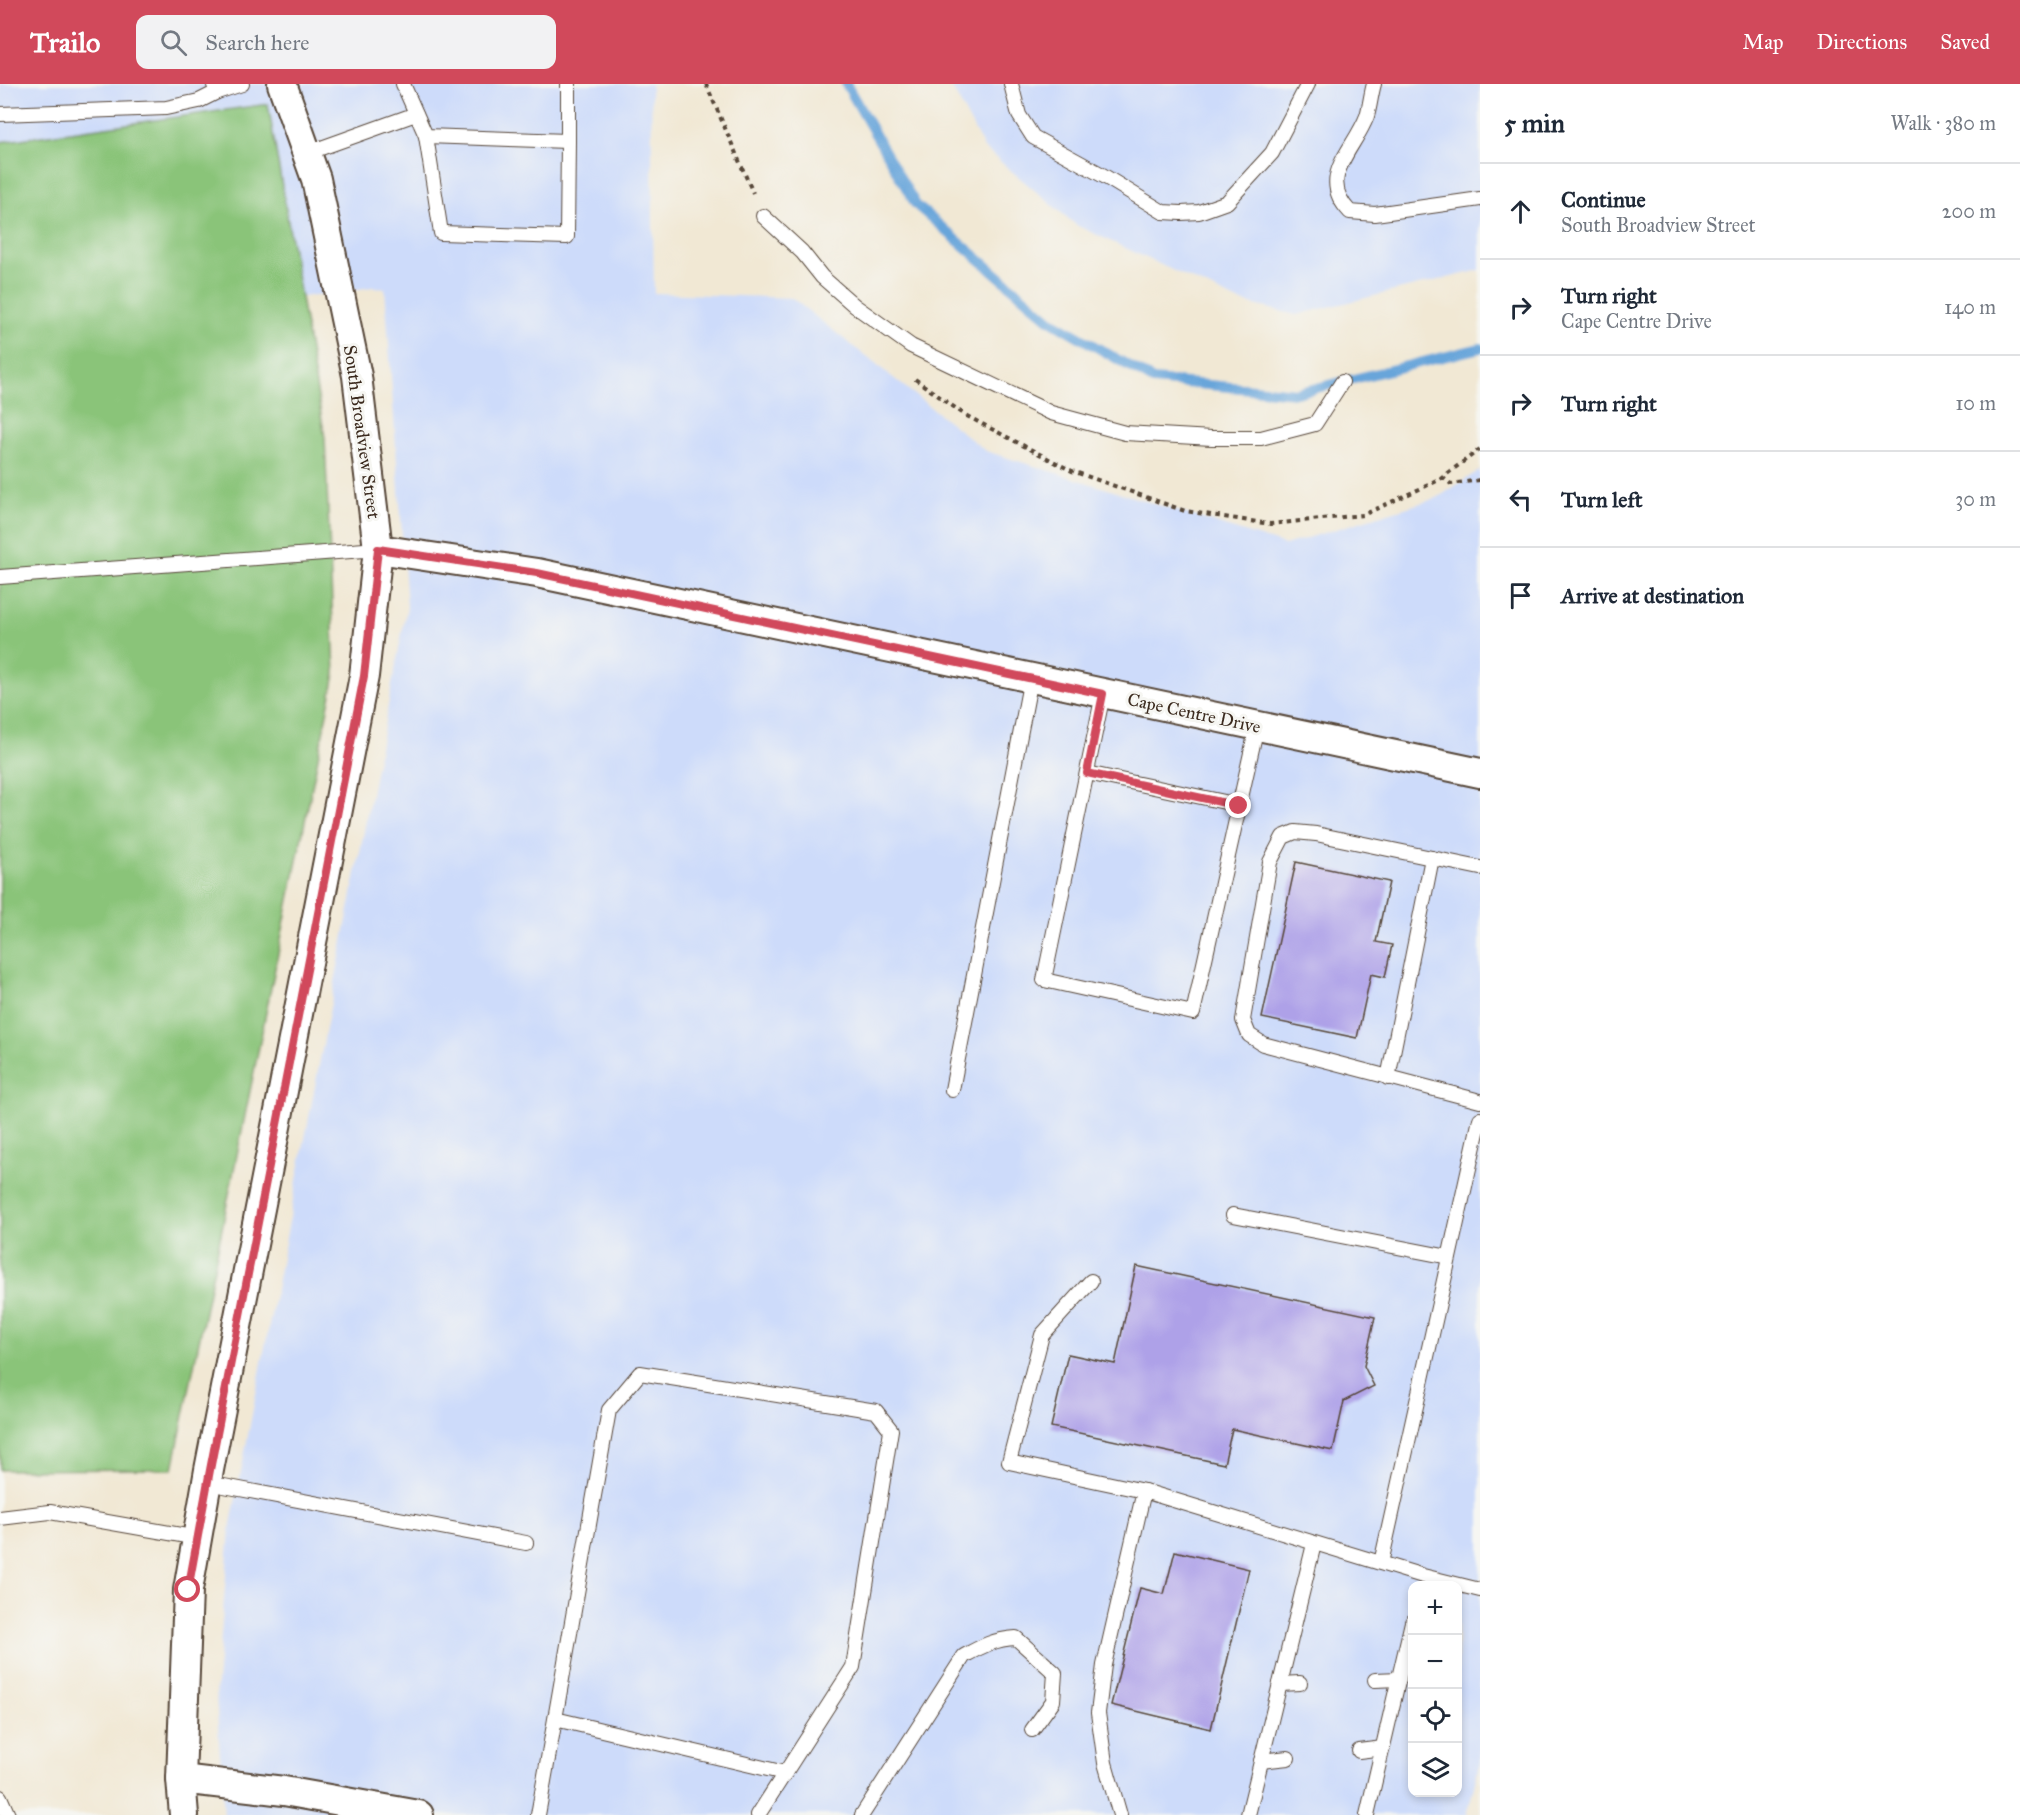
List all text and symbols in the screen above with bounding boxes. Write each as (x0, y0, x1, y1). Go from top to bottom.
search box (136, 15, 556, 69)
text: Trailo (30, 25, 100, 60)
icon: search (157, 26, 190, 59)
text: Search here (205, 29, 309, 56)
text: Map (1743, 29, 1784, 55)
text: Directions (1817, 29, 1907, 55)
text: Saved (1940, 29, 1990, 55)
text: 5 min (1504, 107, 1565, 139)
text: Walk · 380 m (1890, 111, 1996, 135)
text: Continue (1561, 186, 1646, 213)
icon: ahead (1504, 195, 1537, 228)
text: 200 m (1942, 199, 1996, 223)
text: South Broadview Street (1561, 213, 1756, 237)
text: Turn right (1561, 282, 1657, 309)
icon: right (1504, 291, 1537, 324)
text: 140 m (1944, 295, 1996, 319)
text: Cape Centre Drive (1561, 309, 1712, 333)
street label: South Broadview Street (339, 344, 385, 521)
icon: right (1504, 387, 1537, 420)
text: Turn right (1561, 390, 1657, 417)
text: 10 m (1955, 391, 1996, 415)
icon: left (1504, 483, 1537, 516)
text: Turn left (1561, 486, 1643, 513)
text: 30 m (1955, 487, 1996, 511)
icon: arrive (1504, 579, 1537, 612)
text: Arrive at destination (1561, 582, 1744, 609)
street label: Cape Centre Drive (1125, 688, 1263, 738)
route end (1225, 792, 1251, 818)
route start (174, 1576, 200, 1602)
map controls (1408, 1581, 1462, 1797)
button: + (1408, 1581, 1462, 1635)
button: − (1408, 1635, 1462, 1689)
button: locate (1408, 1689, 1462, 1743)
button: layers (1408, 1743, 1462, 1797)

